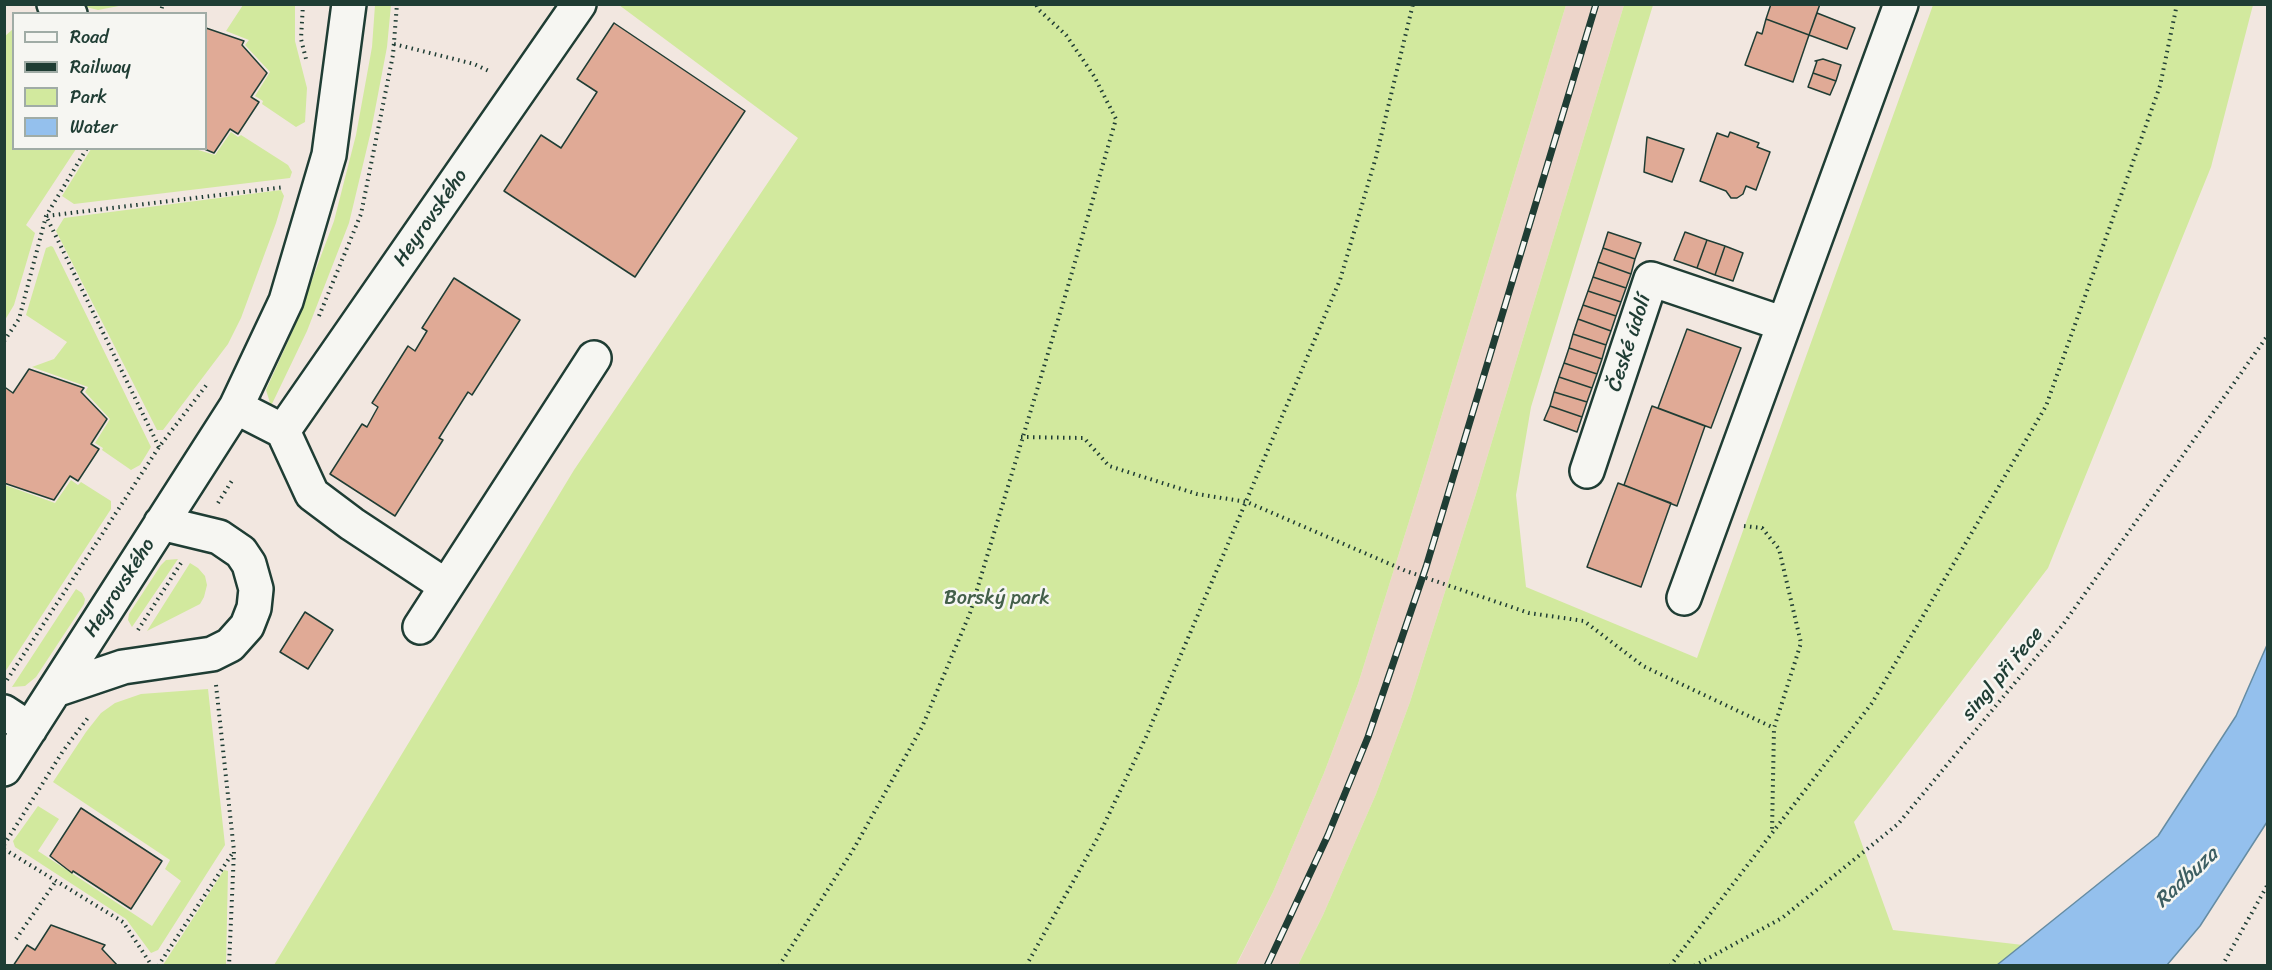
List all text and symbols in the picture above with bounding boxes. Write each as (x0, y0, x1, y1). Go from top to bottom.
legend (12, 12, 207, 150)
text: Road (70, 21, 109, 53)
text: Railway (70, 51, 131, 83)
text: Park (70, 81, 107, 113)
text: Water (70, 111, 117, 143)
street label: Heyrovského (389, 165, 473, 271)
street label: České údolí (1603, 291, 1657, 395)
street label: Heyrovského (79, 534, 161, 642)
park label: Borský park (944, 587, 1050, 611)
street label: singl při řece (1957, 622, 2049, 726)
water label: Radbuza (2150, 842, 2224, 914)

